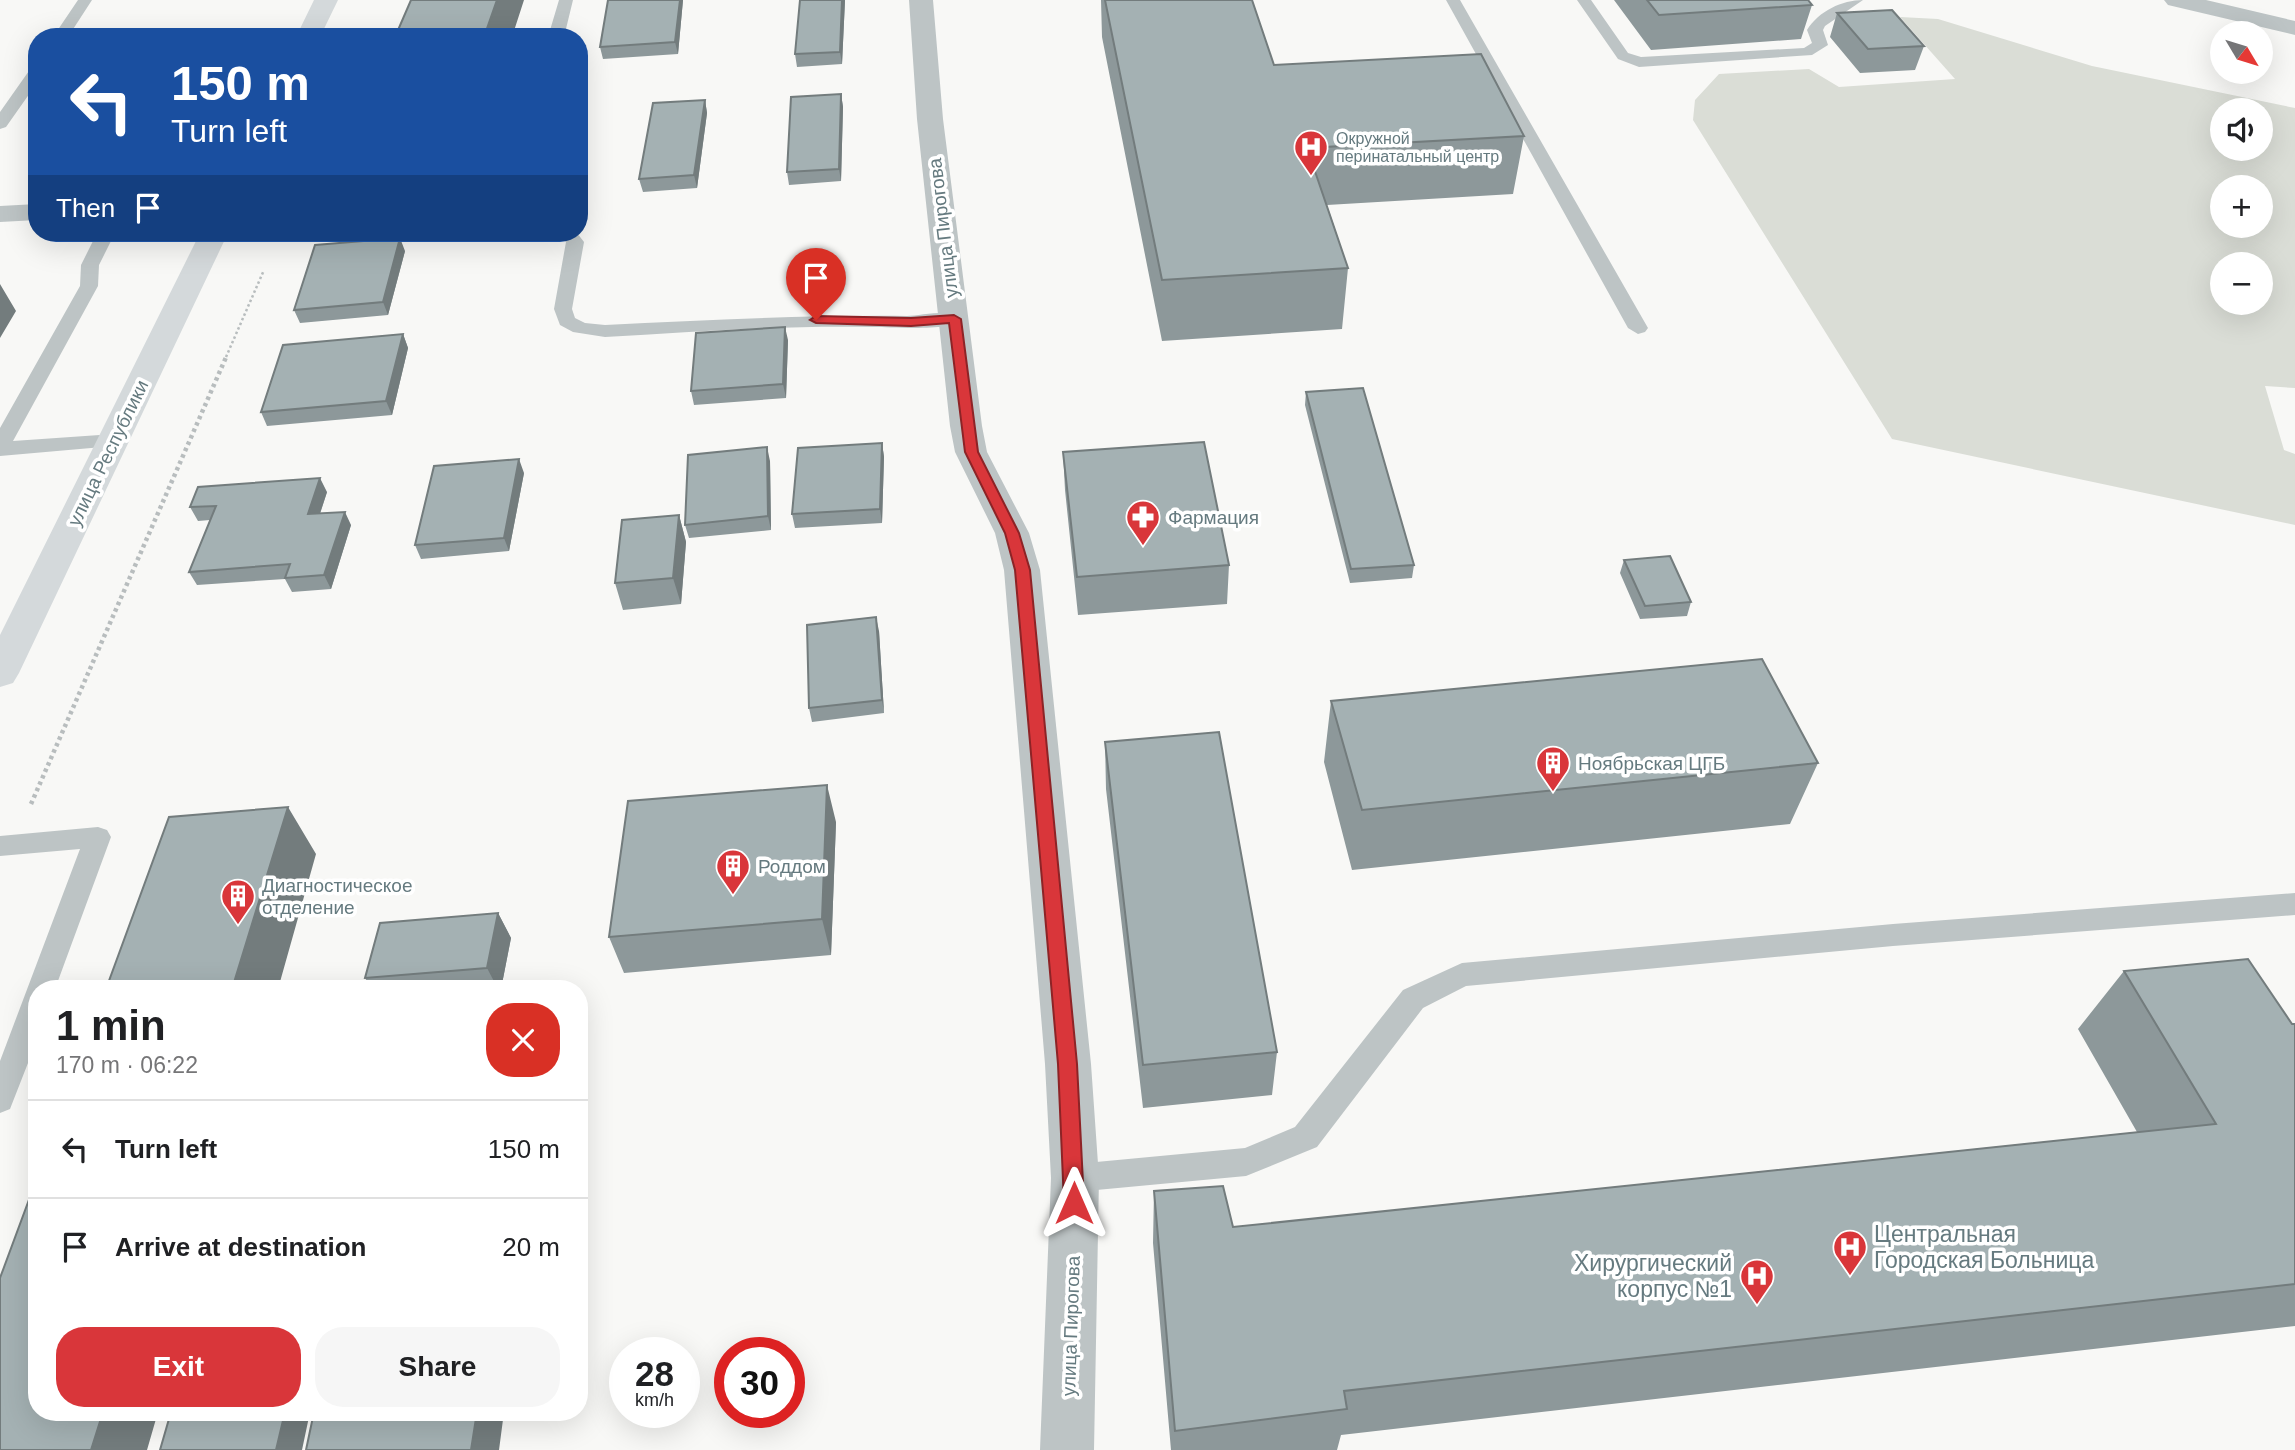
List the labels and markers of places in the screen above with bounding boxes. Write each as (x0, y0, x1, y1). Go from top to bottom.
hospital icon: Окружной перинатальный центр (1292, 128, 1330, 177)
place label: Окружной перинатальный центр (1336, 130, 1499, 165)
pin (786, 248, 846, 320)
pharmacy icon: Фармация (1124, 498, 1162, 547)
place label: Фармация (1168, 507, 1259, 528)
building icon: Ноябрьская ЦГБ (1534, 744, 1572, 793)
place label: Ноябрьская ЦГБ (1578, 753, 1725, 774)
building icon: Роддом (714, 847, 752, 896)
place label: Роддом (758, 856, 826, 877)
place label: Диагностическое отделение (262, 875, 412, 918)
building icon: Диагностическое отделение (219, 877, 257, 926)
place label: Центральная Городская Больница (1874, 1221, 2094, 1273)
hospital icon: Центральная Городская Больница (1831, 1228, 1869, 1277)
place label: Хирургический корпус №1 (1574, 1250, 1732, 1302)
hospital icon: Хирургический корпус №1 (1738, 1257, 1776, 1306)

